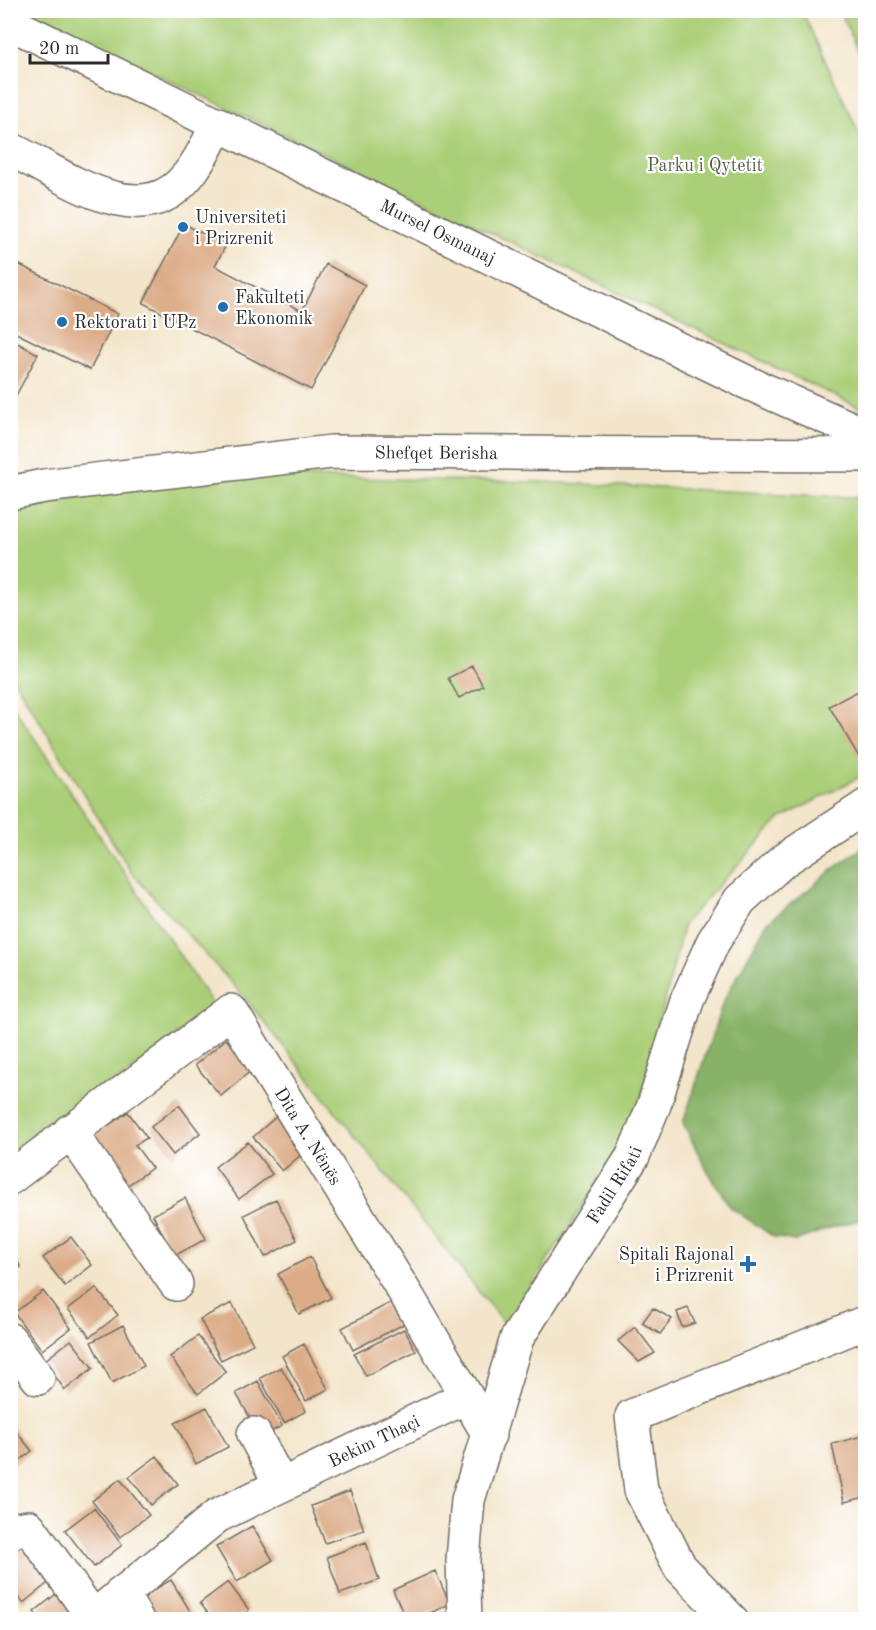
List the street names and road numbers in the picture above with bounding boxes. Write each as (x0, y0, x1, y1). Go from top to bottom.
street label: Mursel Osmanaj (377, 197, 498, 268)
street label: Shefqet Berisha (375, 444, 498, 463)
street label: Dita A. Nënës (271, 1085, 344, 1189)
street label: Fadil Rifati (584, 1144, 646, 1227)
street label: Bekim Thaçi (326, 1413, 423, 1471)

